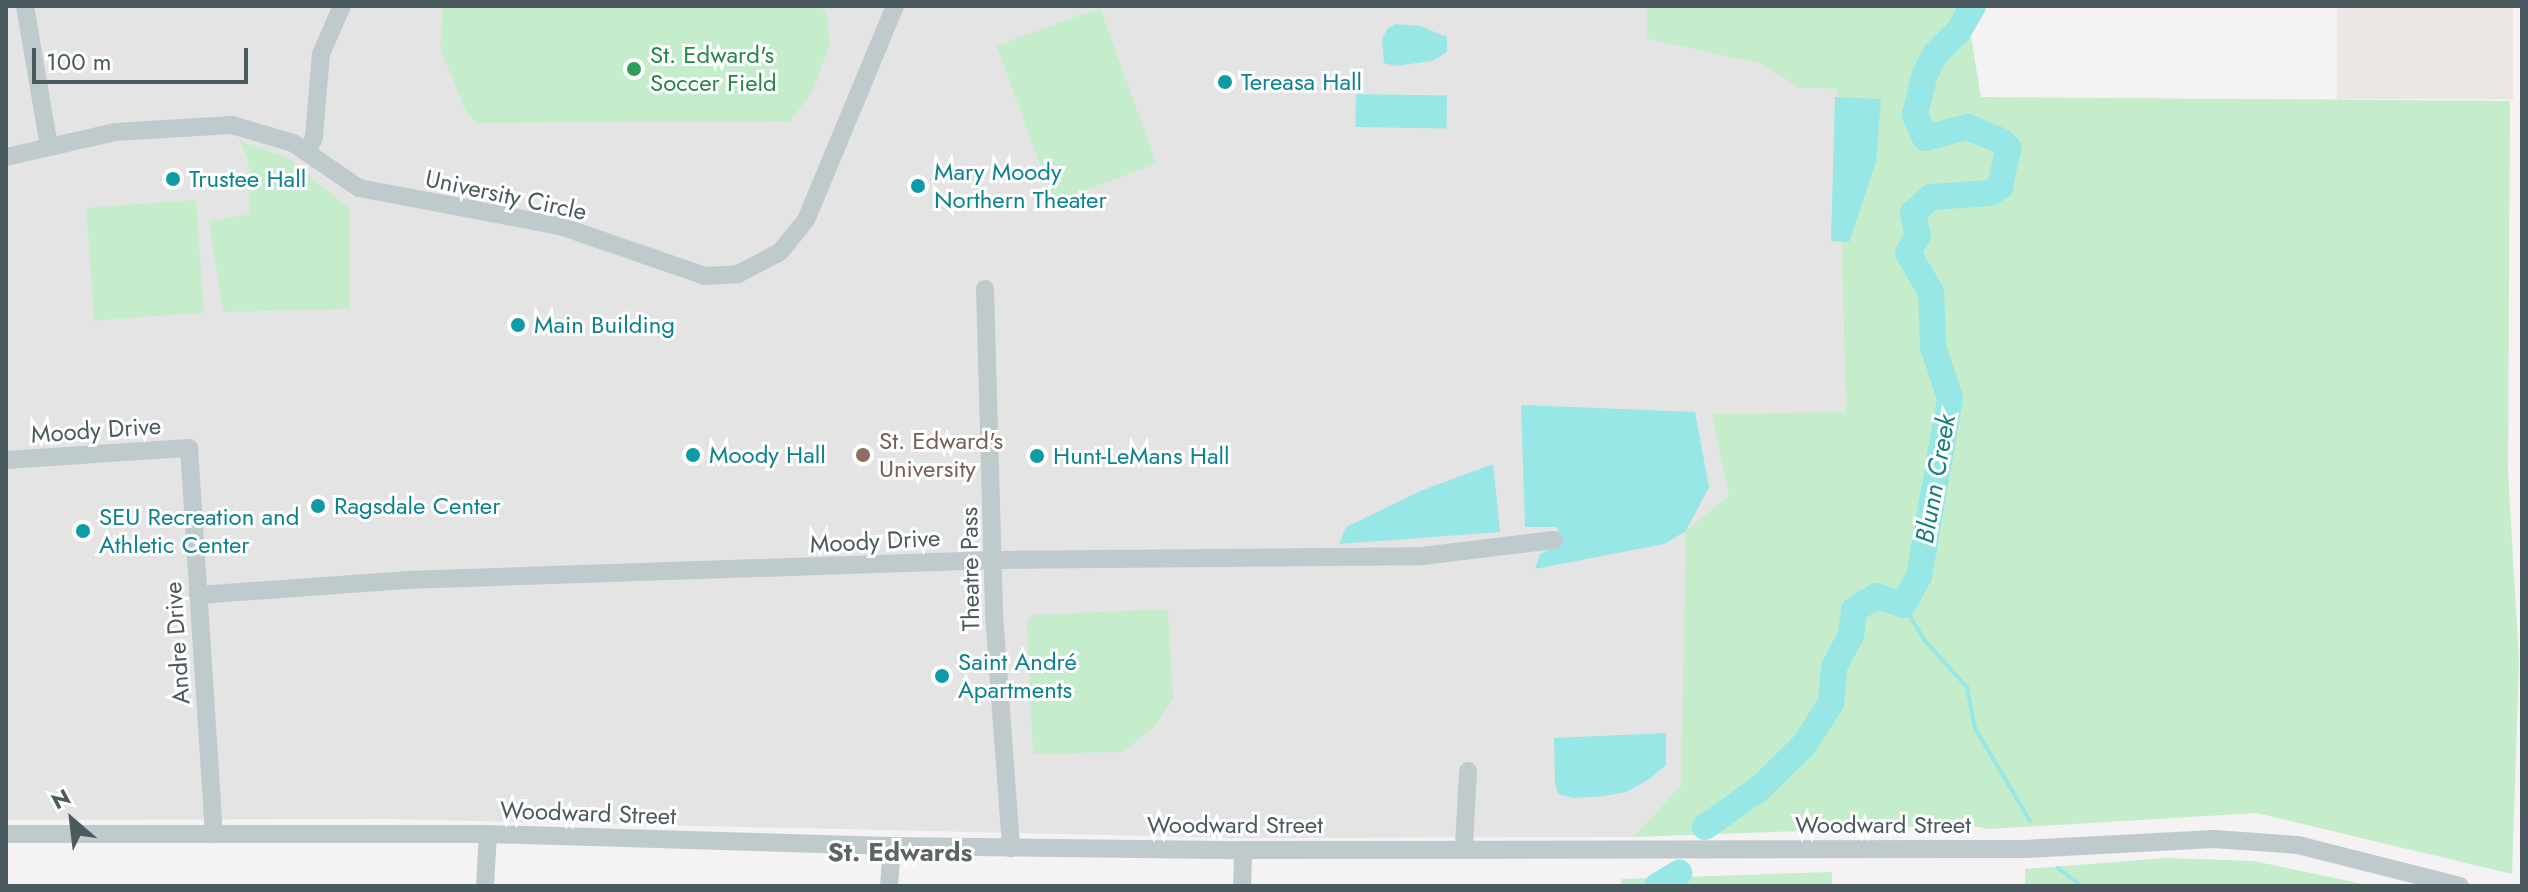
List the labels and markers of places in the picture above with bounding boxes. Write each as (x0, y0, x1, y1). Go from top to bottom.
place label: St. Edward's Soccer Field (650, 41, 777, 97)
marker: St. Edward's Soccer Field (625, 60, 643, 78)
place label: Tereasa Hall (1241, 68, 1362, 96)
marker: Tereasa Hall (1216, 73, 1234, 91)
place label: Mary Moody Northern Theater (934, 158, 1107, 214)
place label: Trustee Hall (189, 165, 306, 193)
marker: Trustee Hall (164, 170, 182, 188)
marker: Mary Moody Northern Theater (909, 177, 927, 195)
place label: Main Building (534, 311, 675, 339)
marker: Main Building (509, 316, 527, 334)
place label: St. Edward's University (879, 427, 1003, 483)
place label: Moody Hall (709, 441, 826, 469)
place label: Hunt-LeMans Hall (1053, 442, 1230, 470)
marker: Moody Hall (684, 446, 702, 464)
marker: St. Edward's University (854, 446, 872, 464)
marker: Hunt-LeMans Hall (1028, 447, 1046, 465)
place label: Ragsdale Center (334, 492, 500, 520)
marker: Ragsdale Center (309, 497, 327, 515)
place label: SEU Recreation and Athletic Center (99, 503, 299, 559)
marker: SEU Recreation and Athletic Center (74, 522, 92, 540)
place label: Saint André Apartments (958, 648, 1077, 704)
marker: Saint André Apartments (933, 667, 951, 685)

